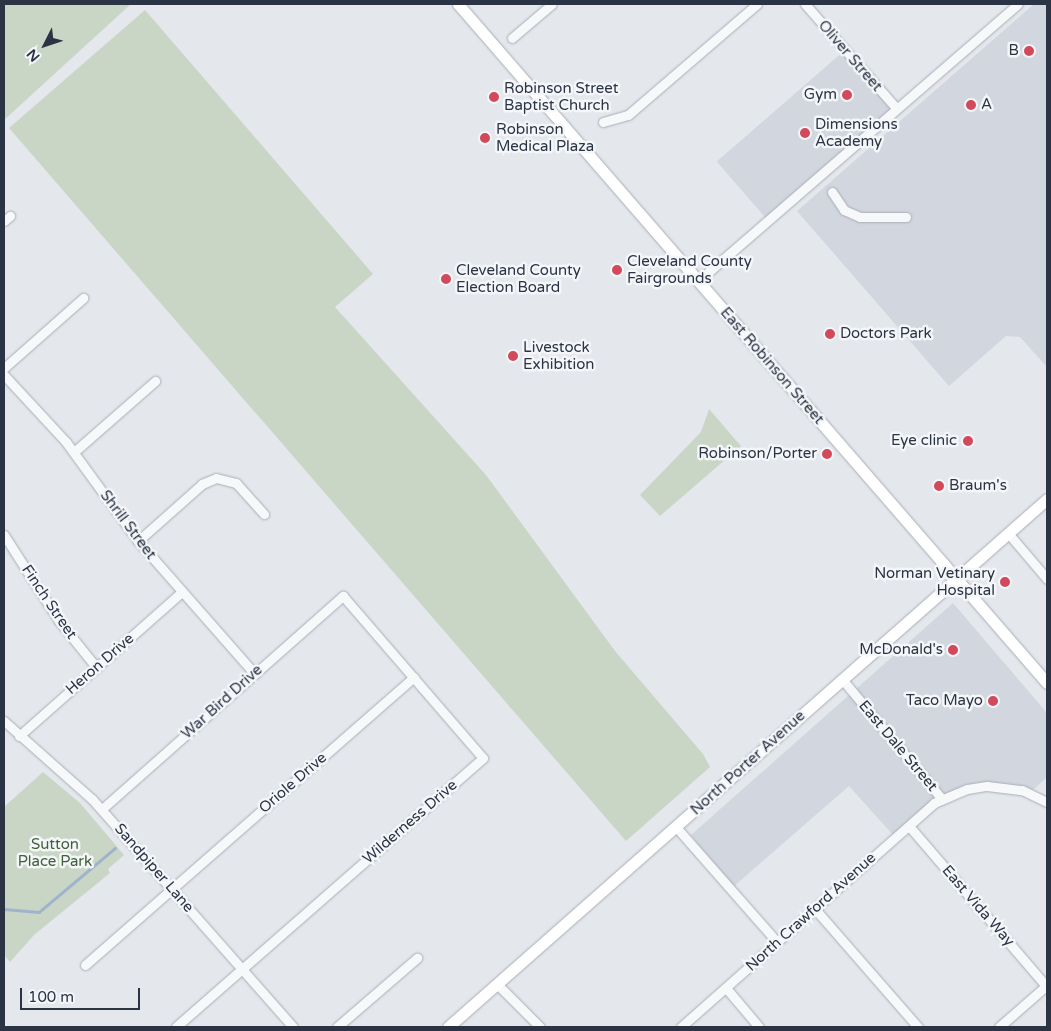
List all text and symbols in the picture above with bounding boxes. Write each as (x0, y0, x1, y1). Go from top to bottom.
street label: Oliver Street (814, 17, 886, 95)
north arrow (20, 20, 70, 70)
place label: B (1009, 42, 1019, 60)
text: N (23, 45, 43, 65)
marker: B (1023, 45, 1035, 57)
place label: Robinson Street Baptist Church (504, 79, 618, 114)
place label: Gym (804, 86, 837, 104)
marker: Gym (841, 89, 853, 101)
marker: Robinson Street Baptist Church (488, 91, 500, 103)
place label: A (981, 96, 992, 114)
marker: A (965, 99, 977, 111)
place label: Dimensions Academy (815, 115, 898, 150)
place label: Robinson Medical Plaza (496, 120, 594, 155)
marker: Dimensions Academy (799, 127, 811, 139)
marker: Robinson Medical Plaza (478, 131, 492, 145)
place label: Cleveland County Fairgrounds (627, 252, 752, 287)
place label: Cleveland County Election Board (456, 261, 581, 296)
marker: Cleveland County Fairgrounds (611, 264, 623, 276)
marker: Cleveland County Election Board (440, 273, 452, 285)
street label: East Robinson Street (716, 304, 828, 428)
place label: Doctors Park (840, 325, 932, 343)
marker: Doctors Park (824, 328, 836, 340)
place label: Livestock Exhibition (523, 338, 594, 373)
marker: Livestock Exhibition (507, 350, 519, 362)
place label: Eye clinic (891, 432, 957, 450)
marker: Eye clinic (961, 434, 975, 448)
place label: Robinson/Porter (698, 445, 817, 463)
marker: Robinson/Porter (821, 448, 833, 460)
place label: Braum's (949, 477, 1007, 495)
marker: Braum's (933, 480, 945, 492)
street label: Shrill Street (96, 487, 160, 563)
street label: Finch Street (18, 561, 80, 643)
place label: Norman Vetinary Hospital (874, 564, 995, 599)
marker: Norman Vetinary Hospital (999, 576, 1011, 588)
street label: Heron Drive (62, 630, 138, 698)
place label: McDonald's (859, 641, 943, 659)
marker: McDonald's (947, 644, 959, 656)
street label: War Bird Drive (178, 661, 266, 743)
place label: Taco Mayo (906, 692, 983, 710)
marker: Taco Mayo (987, 695, 999, 707)
street label: East Dale Street (855, 697, 941, 795)
street label: North Porter Avenue (687, 707, 809, 819)
street label: Oriole Drive (256, 749, 330, 817)
street label: Wilderness Drive (359, 776, 461, 868)
street label: Sandpiper Lane (111, 820, 197, 916)
park label: Sutton Place Park (18, 835, 92, 870)
street label: North Crawford Avenue (742, 849, 880, 975)
street label: East Vida Way (938, 862, 1018, 950)
scale bar (22, 978, 142, 1010)
text: 100 m (28, 988, 74, 1006)

